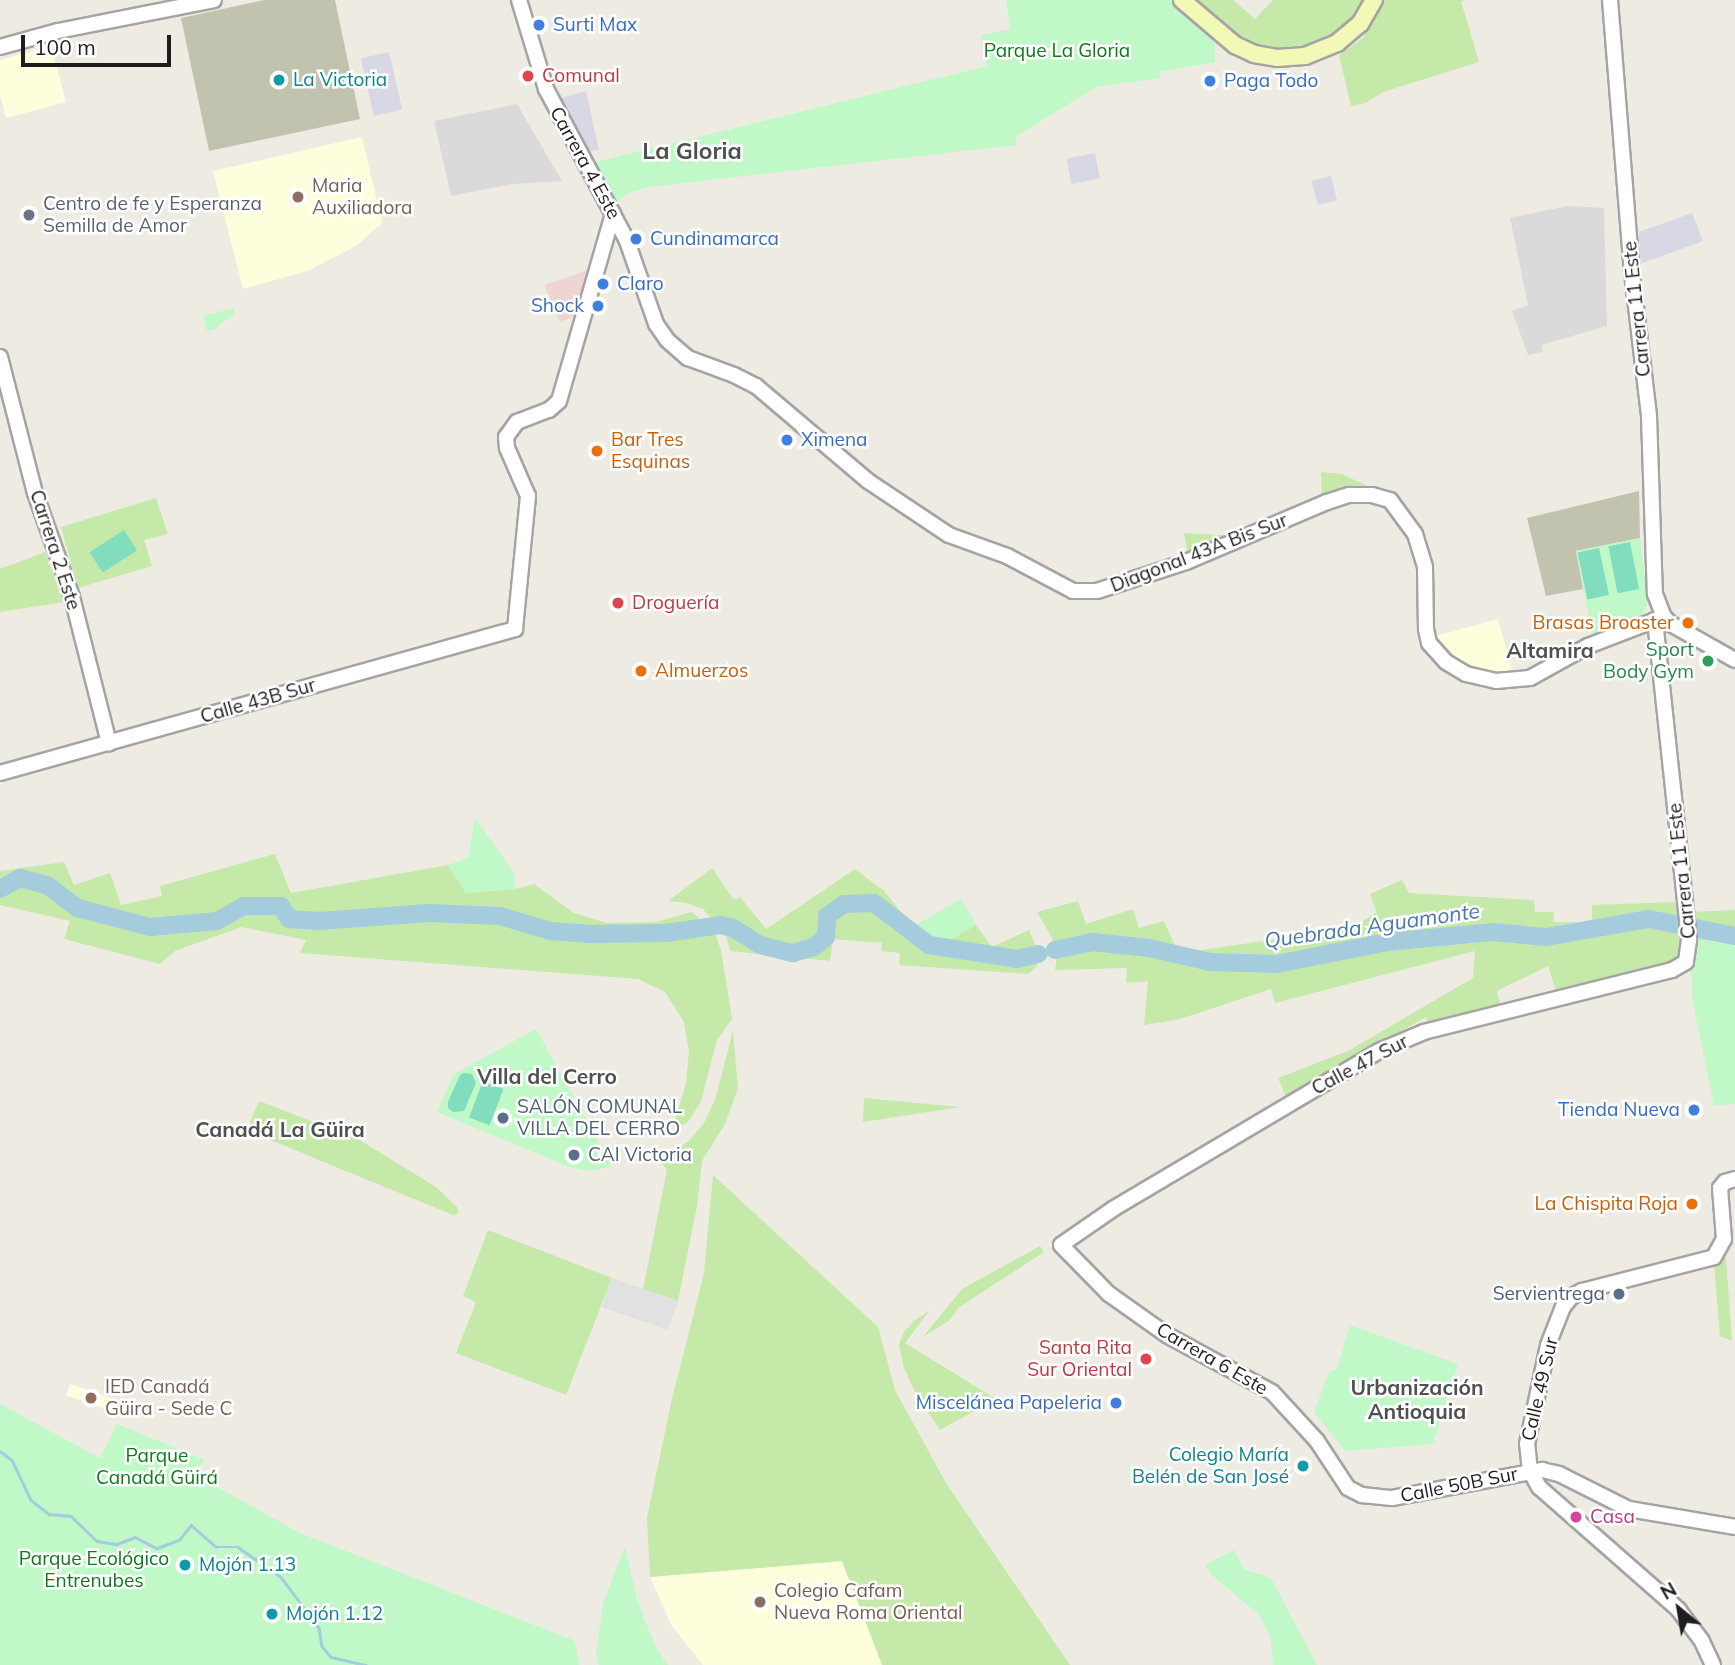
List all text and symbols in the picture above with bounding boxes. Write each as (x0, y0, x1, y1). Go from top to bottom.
place label: Surti Max (553, 14, 637, 36)
marker: Surti Max (531, 17, 547, 33)
scale bar (24, 21, 175, 65)
text: 100 m (34, 34, 96, 60)
park label: Parque La Gloria (984, 40, 1130, 62)
place label: Comunal (542, 65, 620, 87)
marker: Comunal (520, 68, 536, 84)
place label: La Victoria (293, 69, 387, 91)
place label: Paga Todo (1224, 70, 1318, 92)
marker: La Victoria (271, 72, 287, 88)
marker: Paga Todo (1202, 73, 1218, 89)
street label: Carrera 4 Este (545, 103, 625, 223)
district label: La Gloria (642, 137, 742, 165)
place label: Maria Auxiliadora (312, 175, 413, 219)
marker: Maria Auxiliadora (290, 189, 306, 205)
place label: Centro de fe y Esperanza Semilla de Amor (43, 193, 262, 237)
marker: Centro de fe y Esperanza Semilla de Amor (21, 207, 37, 223)
place label: Cundinamarca (650, 228, 779, 250)
marker: Cundinamarca (628, 231, 644, 247)
street label: Carrera 11 Este (1619, 240, 1655, 378)
place label: Claro (617, 273, 664, 295)
marker: Claro (595, 276, 611, 292)
place label: Shock (531, 295, 584, 317)
marker: Shock (590, 298, 606, 314)
place label: Bar Tres Esquinas (611, 429, 690, 473)
place label: Ximena (801, 429, 867, 451)
marker: Ximena (779, 432, 795, 448)
marker: Bar Tres Esquinas (589, 443, 605, 459)
street label: Carrera 2 Este (25, 487, 85, 613)
street label: Diagonal 43A Bis Sur (1107, 509, 1291, 597)
place label: Droguería (632, 592, 719, 614)
marker: Droguería (610, 595, 626, 611)
place label: Brasas Broaster (1533, 612, 1674, 634)
marker: Brasas Broaster (1680, 615, 1696, 631)
district label: Altamira (1506, 637, 1594, 663)
place label: Sport Body Gym (1603, 639, 1694, 683)
marker: Sport Body Gym (1700, 653, 1716, 669)
place label: Almuerzos (655, 660, 748, 682)
marker: Almuerzos (633, 663, 649, 679)
street label: Calle 43B Sur (198, 674, 318, 728)
street label: Carrera 11 Este (1664, 802, 1700, 940)
water label: Quebrada Aguamonte (1263, 897, 1481, 953)
street label: Calle 47 Sur (1308, 1030, 1412, 1100)
district label: Villa del Cerro (477, 1063, 617, 1089)
place label: SALÓN COMUNAL VILLA DEL CERRO (517, 1096, 682, 1140)
place label: Tienda Nueva (1558, 1099, 1680, 1121)
marker: Tienda Nueva (1686, 1102, 1702, 1118)
marker: SALÓN COMUNAL VILLA DEL CERRO (495, 1110, 511, 1126)
district label: Canadá La Güira (195, 1116, 365, 1142)
place label: CAI Victoria (588, 1144, 692, 1166)
marker: CAI Victoria (566, 1147, 582, 1163)
place label: La Chispita Roja (1535, 1193, 1678, 1215)
marker: La Chispita Roja (1684, 1196, 1700, 1212)
place label: Servientrega (1493, 1283, 1605, 1305)
marker: Servientrega (1611, 1286, 1627, 1302)
street label: Carrera 6 Este (1152, 1318, 1272, 1400)
street label: Calle 49 Sur (1517, 1335, 1563, 1443)
place label: Santa Rita Sur Oriental (1027, 1337, 1132, 1381)
marker: Santa Rita Sur Oriental (1138, 1351, 1154, 1367)
district label: Urbanización Antioquia (1350, 1374, 1484, 1424)
place label: IED Canadá Güira - Sede C (105, 1376, 232, 1420)
marker: IED Canadá Güira - Sede C (83, 1390, 99, 1406)
place label: Miscelánea Papeleria (916, 1392, 1102, 1414)
marker: Miscelánea Papeleria (1108, 1395, 1124, 1411)
place label: Colegio María Belén de San José (1132, 1444, 1289, 1488)
park label: Parque Canadá Güirá (96, 1445, 218, 1489)
marker: Colegio María Belén de San José (1295, 1458, 1311, 1474)
street label: Calle 50B Sur (1399, 1462, 1519, 1508)
place label: Casa (1590, 1506, 1635, 1528)
marker: Casa (1568, 1509, 1584, 1525)
park label: Parque Ecológico Entrenubes (19, 1548, 169, 1592)
place label: Mojón 1.13 (199, 1554, 296, 1576)
marker: Mojón 1.13 (177, 1557, 193, 1573)
north arrow (1644, 1574, 1714, 1644)
text: N (1656, 1577, 1681, 1605)
place label: Colegio Cafam Nueva Roma Oriental (774, 1580, 963, 1624)
marker: Colegio Cafam Nueva Roma Oriental (752, 1594, 768, 1610)
place label: Mojón 1.12 (286, 1603, 383, 1625)
marker: Mojón 1.12 (264, 1606, 280, 1622)

